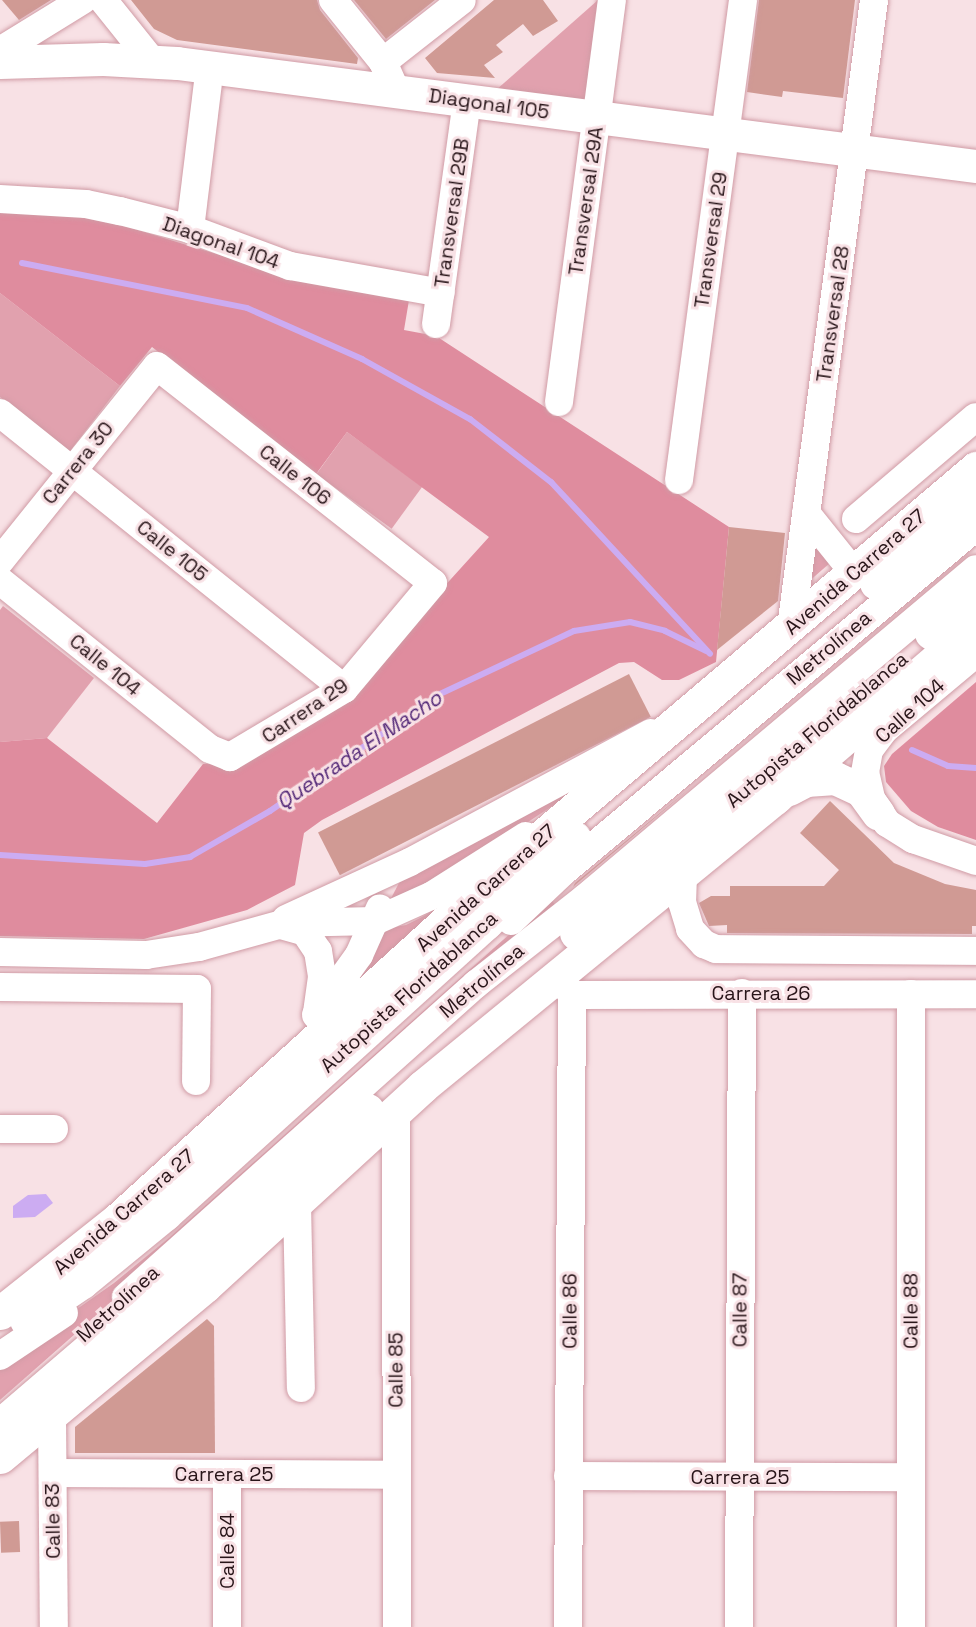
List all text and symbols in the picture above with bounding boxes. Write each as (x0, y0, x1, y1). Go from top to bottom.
street label: Diagonal 105 (427, 84, 551, 124)
street label: Transversal 29A (564, 125, 608, 277)
street label: Transversal 29B (430, 137, 474, 289)
street label: Transversal 29 (690, 170, 732, 310)
street label: Diagonal 104 (159, 212, 283, 274)
street label: Transversal 28 (812, 244, 854, 384)
street label: Carrera 30 (37, 417, 119, 509)
street label: Calle 106 (254, 440, 336, 510)
street label: Avenida Carrera 27 (780, 504, 930, 640)
street label: Calle 105 (132, 515, 212, 587)
street label: Metrolínea (782, 606, 876, 690)
street label: Calle 104 (64, 629, 146, 701)
street label: Autopista Floridablanca (721, 647, 913, 813)
street label: Carrera 29 (257, 673, 353, 749)
street label: Calle 104 (870, 674, 950, 748)
water label: Quebrada El Macho (272, 685, 446, 815)
street label: Avenida Carrera 27 (411, 819, 561, 957)
street label: Autopista Floridablanca (316, 906, 502, 1078)
street label: Metrolínea (435, 939, 529, 1023)
street label: Carrera 26 (711, 981, 811, 1005)
street label: Avenida Carrera 27 (49, 1144, 199, 1280)
street label: Metrolínea (72, 1261, 164, 1347)
street label: Calle 86 (558, 1273, 582, 1349)
street label: Calle 87 (728, 1273, 752, 1347)
street label: Calle 88 (899, 1273, 923, 1349)
street label: Calle 85 (384, 1332, 408, 1408)
street label: Carrera 25 (175, 1462, 273, 1486)
street label: Carrera 25 (691, 1465, 789, 1489)
street label: Calle 83 (40, 1483, 66, 1559)
street label: Calle 84 (215, 1513, 239, 1589)

